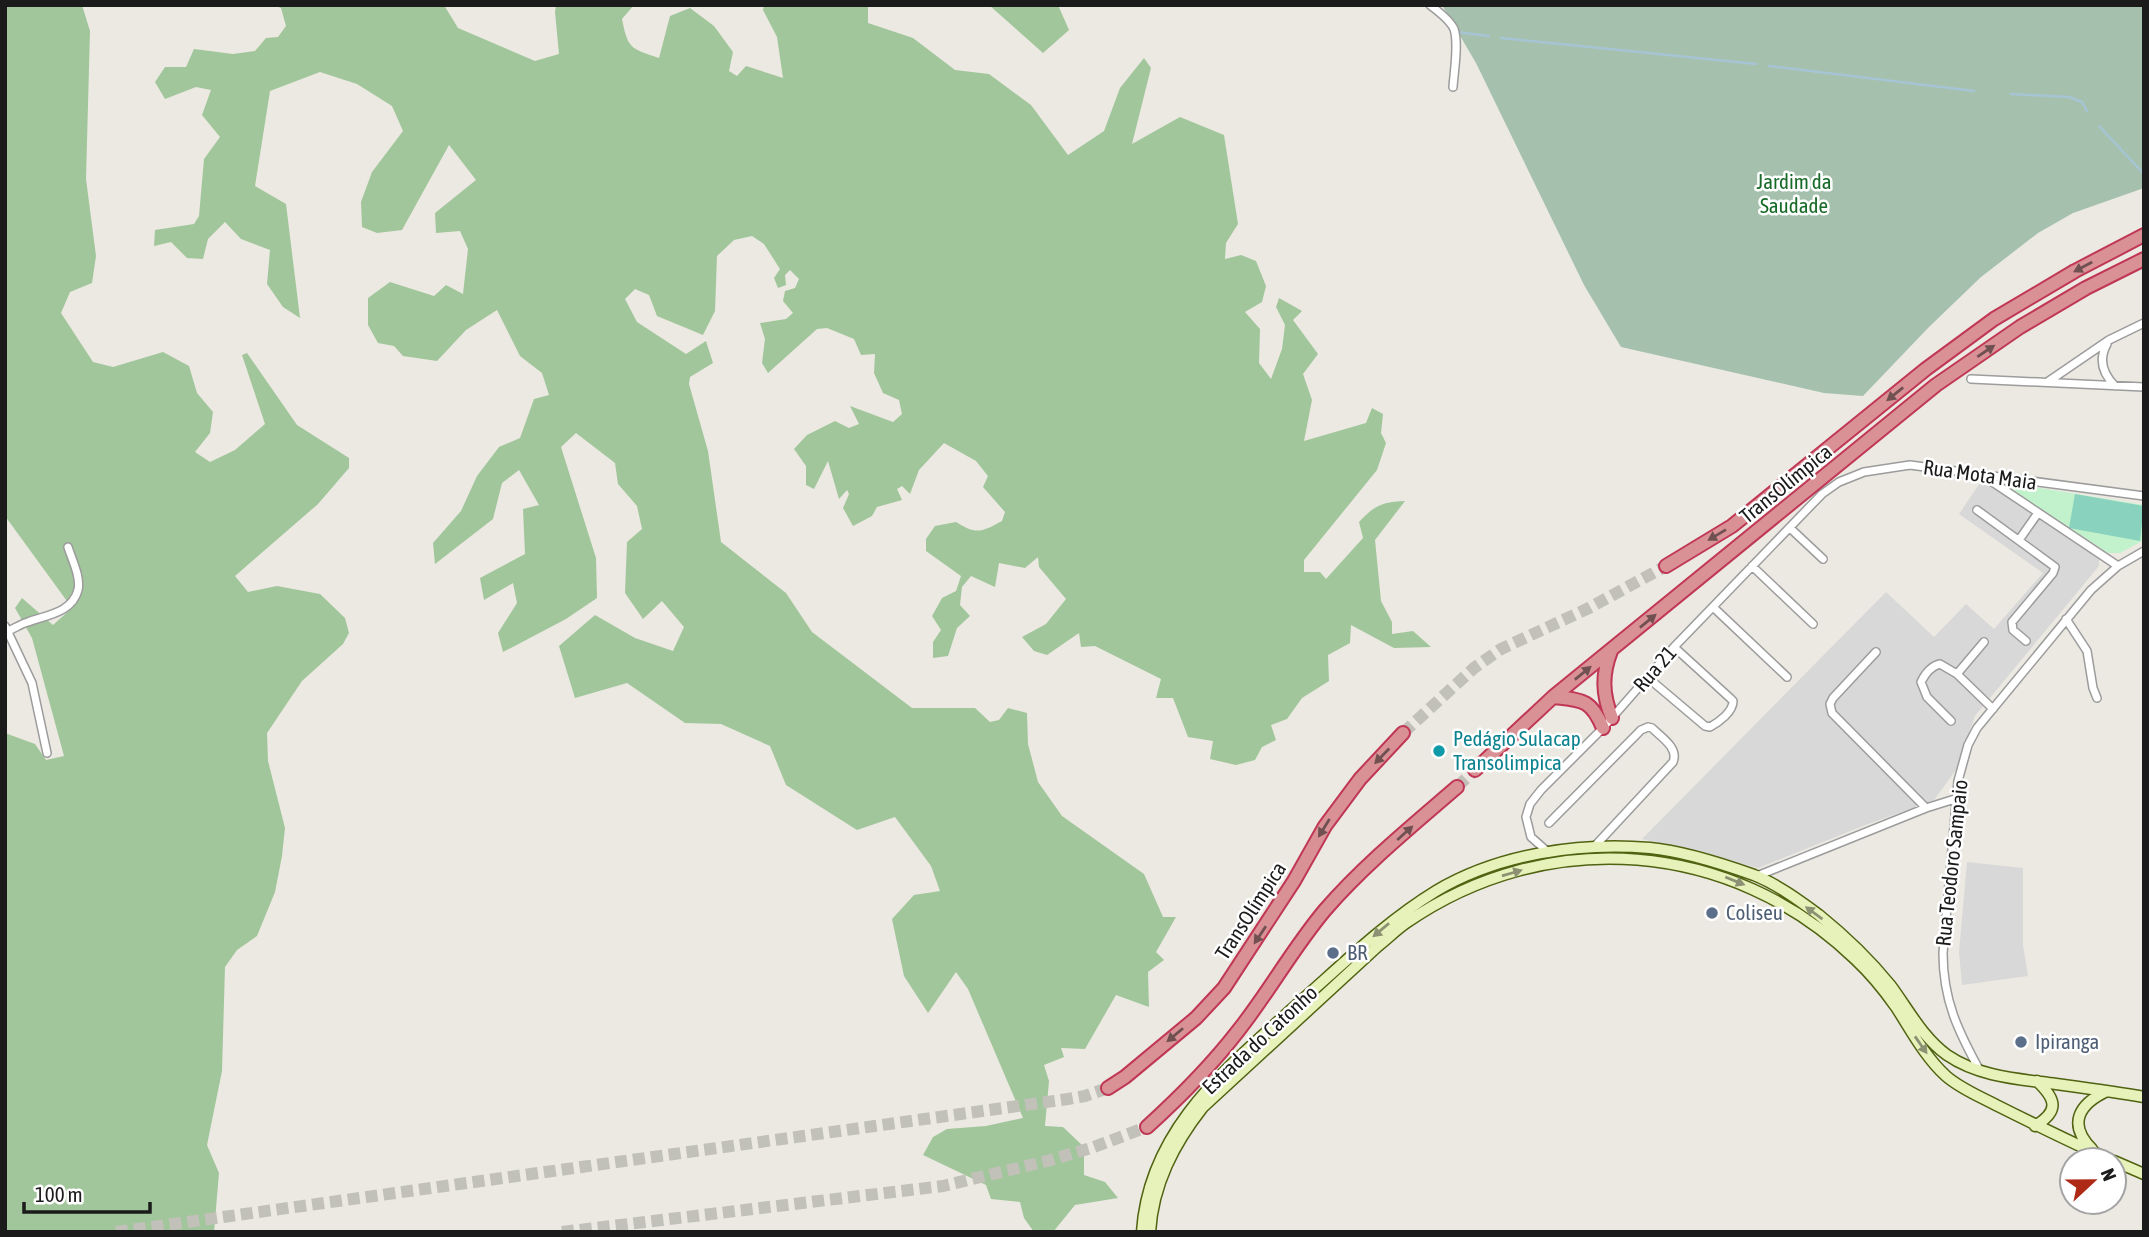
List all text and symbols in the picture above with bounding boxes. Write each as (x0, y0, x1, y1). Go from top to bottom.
park label: Jardim da Saudade (1756, 169, 1832, 217)
one-way arrow (2073, 260, 2093, 272)
one-way arrow (1976, 345, 1995, 358)
one-way arrow (1887, 386, 1905, 401)
street label: TransOlímpica (1735, 439, 1836, 528)
street label: Rua Mota Maia (1922, 454, 2038, 494)
one-way arrow (1708, 529, 1727, 541)
one-way arrow (1639, 614, 1656, 629)
street label: Rua 21 (1628, 640, 1681, 696)
one-way arrow (1573, 666, 1591, 681)
place label: Pedágio Sulacap Transolimpica (1453, 726, 1581, 774)
marker: Pedágio Sulacap Transolimpica (1431, 743, 1447, 759)
one-way arrow (1374, 747, 1390, 764)
street label: Rua Teodoro Sampaio (1930, 778, 1972, 947)
one-way arrow (1318, 818, 1331, 838)
one-way arrow (1396, 826, 1413, 841)
street label: TransOlímpica (1210, 857, 1291, 964)
one-way arrow (1502, 867, 1524, 878)
one-way arrow (1725, 876, 1746, 887)
place label: Coliseu (1726, 900, 1783, 924)
marker: Coliseu (1704, 905, 1720, 921)
one-way arrow (1805, 906, 1823, 920)
one-way arrow (1373, 922, 1390, 937)
one-way arrow (1253, 926, 1267, 944)
place label: BR (1347, 940, 1368, 964)
marker: BR (1325, 945, 1341, 961)
street label: Estrada do Catonho (1197, 980, 1322, 1099)
one-way arrow (1167, 1028, 1185, 1043)
place label: Ipiranga (2035, 1029, 2099, 1053)
marker: Ipiranga (2013, 1034, 2029, 1050)
one-way arrow (1914, 1036, 1928, 1054)
north arrow (2058, 1146, 2128, 1216)
text: N (2096, 1165, 2121, 1184)
scale bar (24, 1170, 150, 1214)
text: 100 m (35, 1182, 83, 1206)

